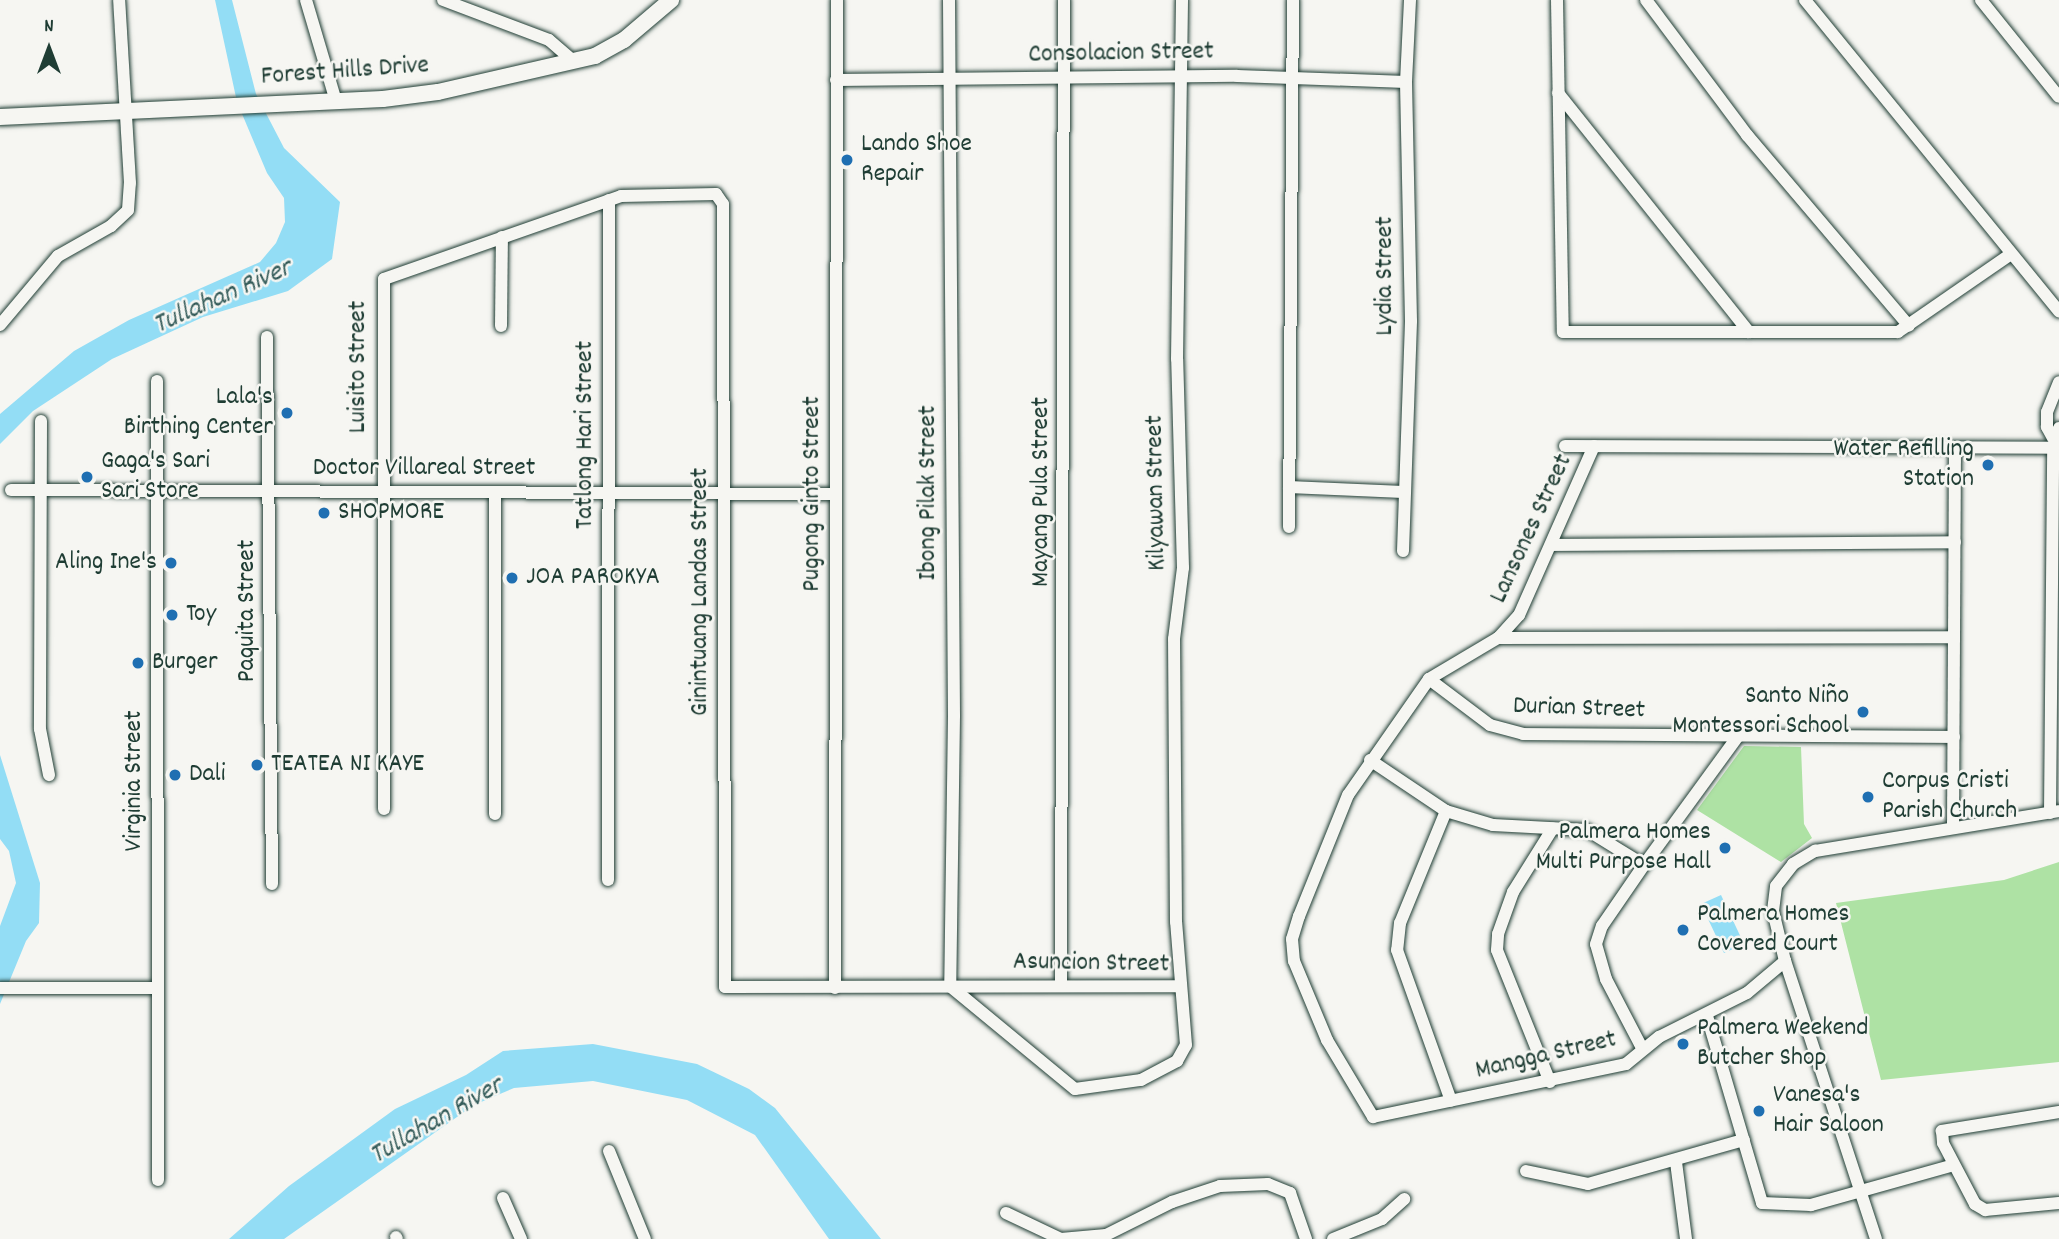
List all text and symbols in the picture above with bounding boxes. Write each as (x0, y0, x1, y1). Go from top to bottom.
north arrow (14, 14, 84, 84)
text: N (44, 14, 54, 41)
street label: Consolacion Street (1028, 37, 1214, 71)
street label: Forest Hills Drive (260, 51, 430, 93)
place label: Lando Shoe Repair (861, 129, 972, 190)
marker: Lando Shoe Repair (839, 152, 855, 168)
street label: Lydia Street (1370, 216, 1402, 336)
water label: Tullahan River (148, 253, 298, 343)
street label: Luisito Street (343, 301, 375, 433)
street label: Tatlong Hari Street (570, 341, 602, 529)
place label: Lala's Birthing Center (124, 382, 273, 444)
street label: Pugong Ginto Street (797, 396, 829, 592)
street label: Mayang Pula Street (1026, 397, 1058, 587)
marker: Lala's Birthing Center (279, 405, 295, 421)
street label: Ibong Pilak Street (913, 406, 945, 580)
street label: Kilyawan Street (1140, 415, 1174, 571)
place label: Water Refilling Station (1834, 434, 1974, 496)
place label: Gaga's Sari Sari Store (101, 446, 210, 508)
street label: Lansones Street (1484, 450, 1580, 608)
street label: Doctor Villareal Street (313, 453, 535, 485)
marker: Water Refilling Station (1980, 457, 1996, 473)
street label: Ginintuang Landas Street (685, 468, 717, 716)
marker: Gaga's Sari Sari Store (79, 469, 95, 485)
place label: SHOPMORE (338, 497, 444, 529)
marker: SHOPMORE (316, 505, 332, 521)
street label: Paquita Street (232, 540, 264, 682)
place label: Aling Ine's (55, 547, 157, 579)
marker: Aling Ine's (163, 555, 179, 571)
place label: JOA PAROKYA (526, 562, 660, 594)
marker: JOA PAROKYA (504, 570, 520, 586)
place label: Toy (186, 599, 216, 631)
marker: Toy (164, 607, 180, 623)
place label: Burger (152, 647, 218, 679)
marker: Burger (130, 655, 146, 671)
place label: Santo Niño Montessori School (1672, 681, 1849, 742)
street label: Durian Street (1512, 691, 1646, 727)
marker: Santo Niño Montessori School (1855, 704, 1871, 720)
street label: Virginia Street (119, 710, 151, 852)
place label: TEATEA NI KAYE (271, 749, 424, 781)
marker: TEATEA NI KAYE (249, 757, 265, 773)
place label: Dali (189, 759, 226, 791)
place label: Corpus Cristi Parish Church (1882, 766, 2017, 828)
marker: Dali (167, 767, 183, 783)
marker: Corpus Cristi Parish Church (1860, 789, 1876, 805)
place label: Palmera Homes Multi Purpose Hall (1536, 817, 1711, 878)
marker: Palmera Homes Multi Purpose Hall (1717, 840, 1733, 856)
place label: Palmera Homes Covered Court (1697, 899, 1849, 960)
marker: Palmera Homes Covered Court (1675, 922, 1691, 938)
street label: Asuncion Street (1013, 947, 1169, 981)
place label: Palmera Weekend Butcher Shop (1697, 1013, 1868, 1074)
street label: Mangga Street (1473, 1025, 1619, 1087)
marker: Palmera Weekend Butcher Shop (1675, 1036, 1691, 1052)
water label: Tullahan River (364, 1070, 510, 1174)
place label: Vanesa's Hair Saloon (1773, 1080, 1884, 1142)
marker: Vanesa's Hair Saloon (1751, 1103, 1767, 1119)

